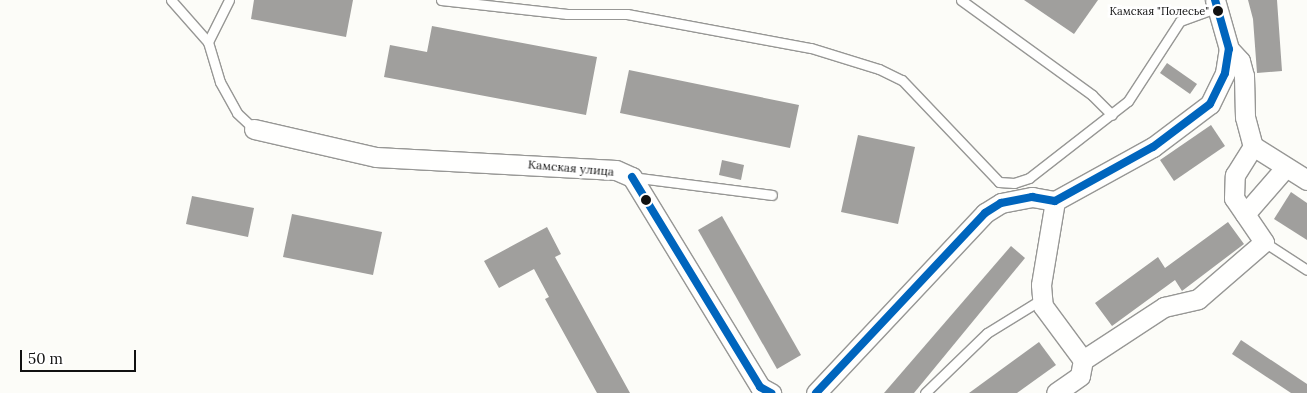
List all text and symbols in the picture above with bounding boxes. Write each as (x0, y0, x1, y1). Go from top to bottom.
place label: Камская "Полесье" (1110, 4, 1209, 18)
marker: Камская "Полесье" (1213, 6, 1223, 16)
street label: Камская улица (527, 157, 615, 179)
unlabelled marker (641, 195, 651, 205)
scale bar (22, 340, 139, 372)
text: 50 m (28, 349, 63, 368)

